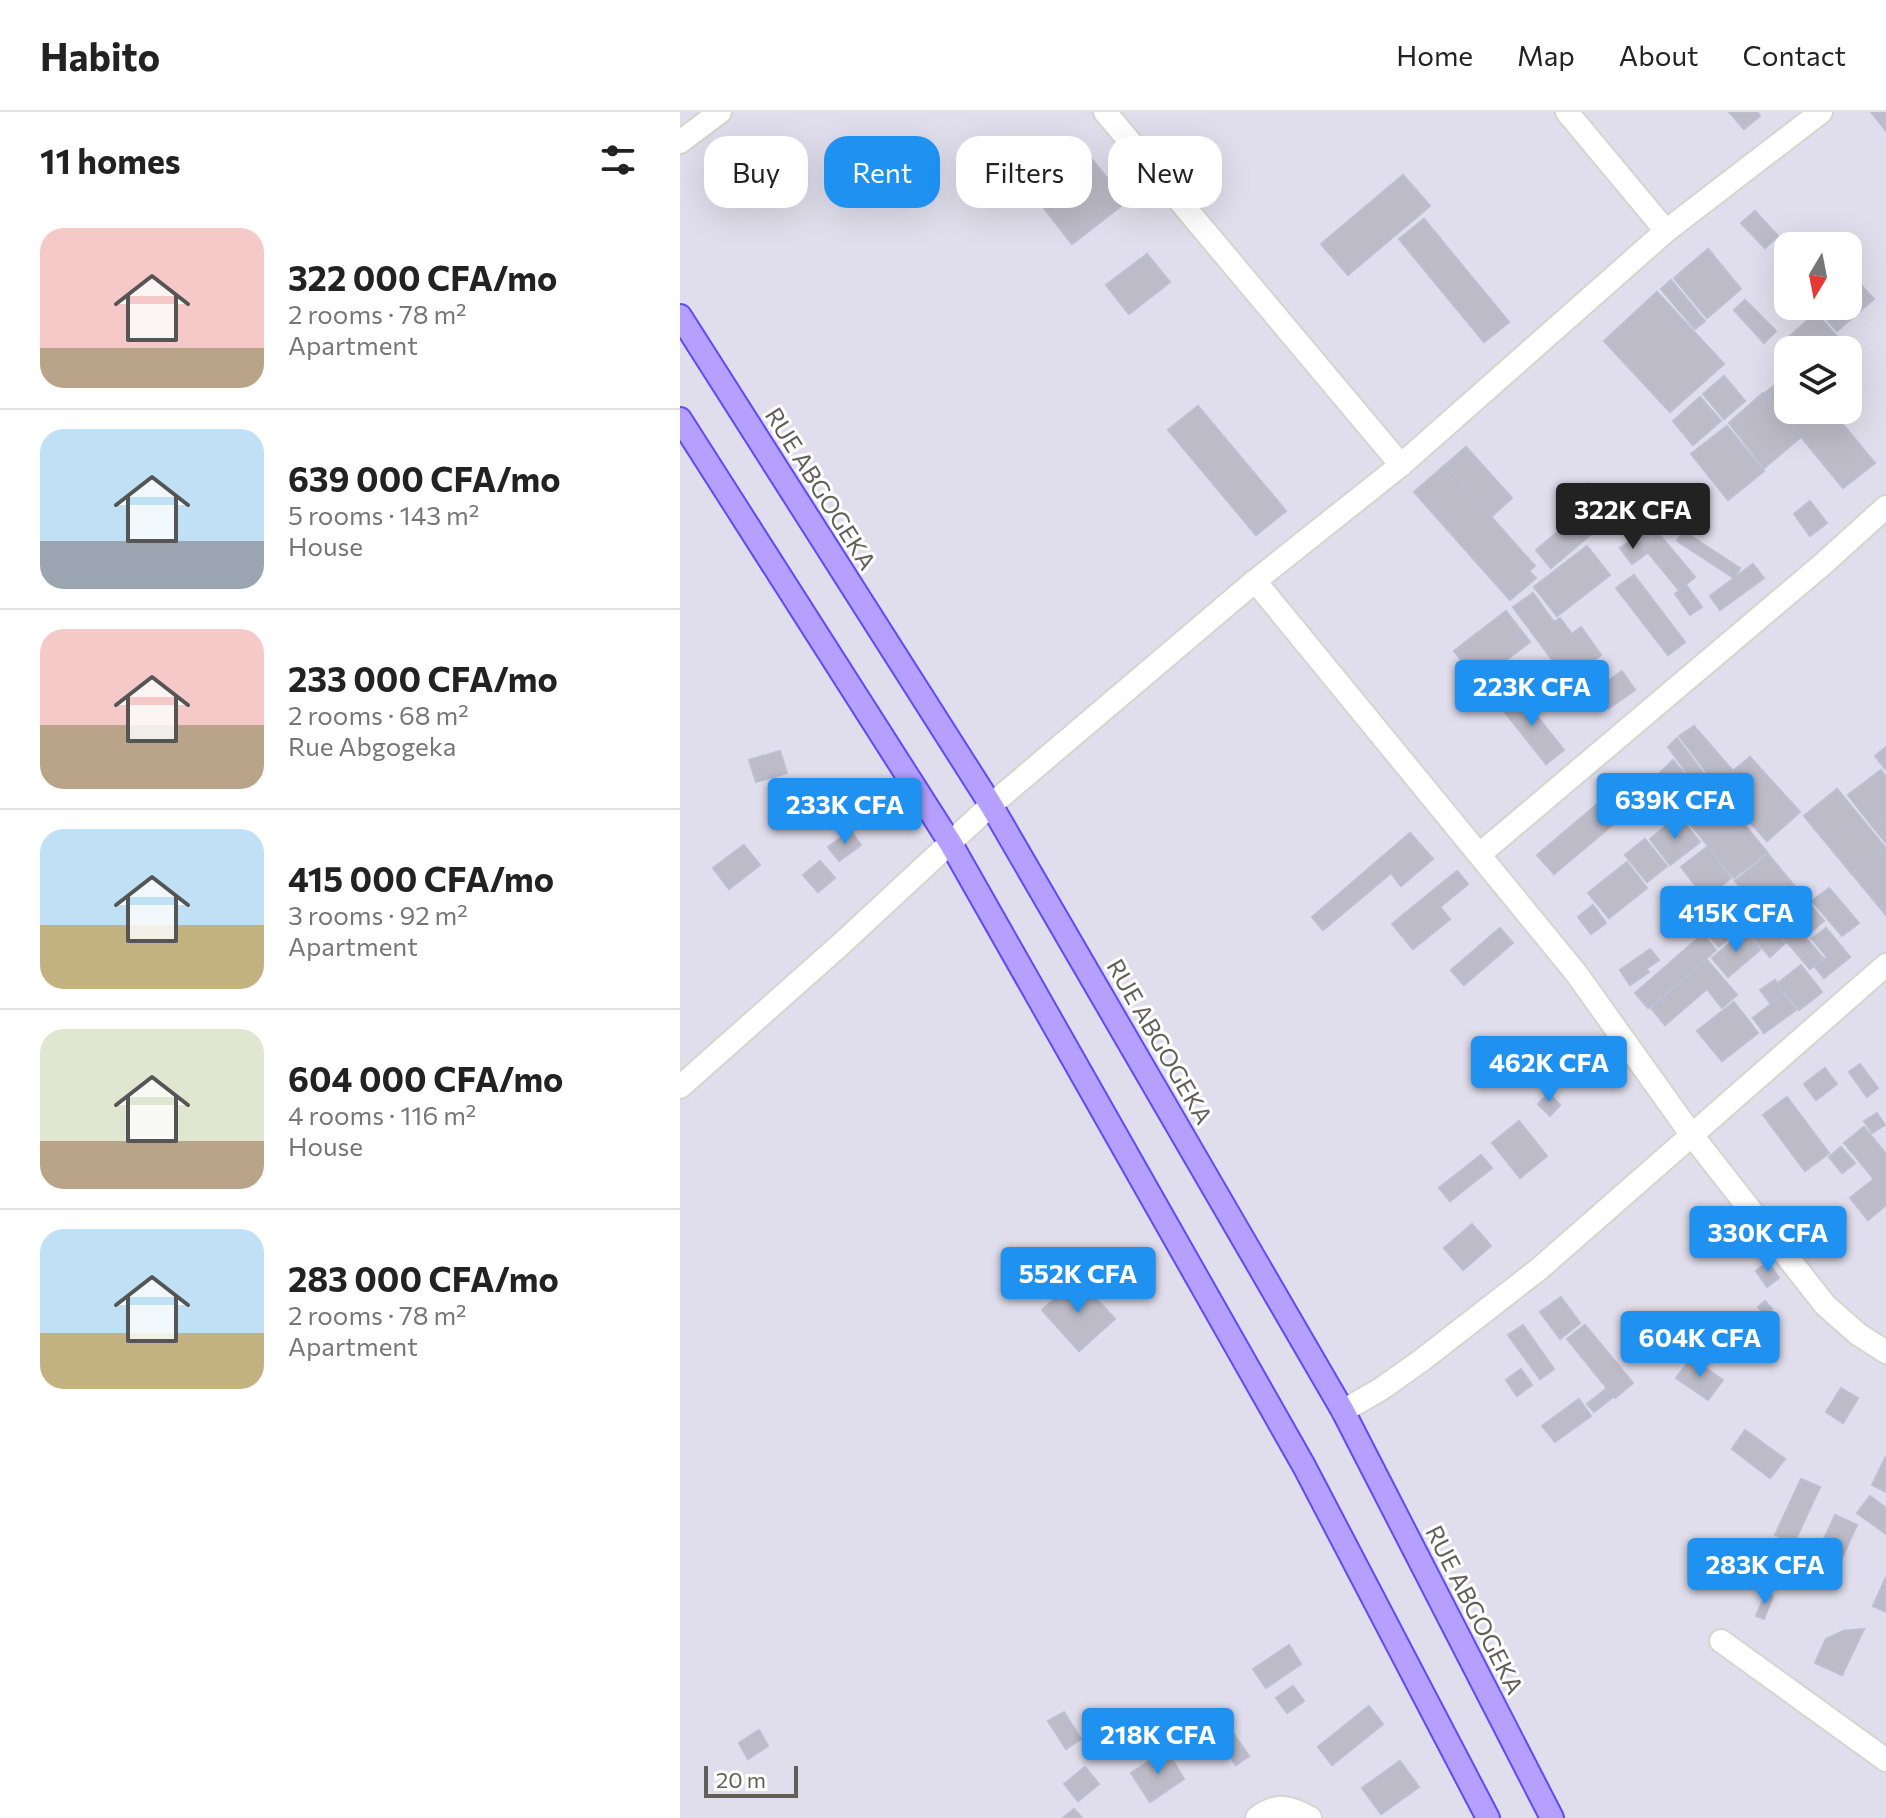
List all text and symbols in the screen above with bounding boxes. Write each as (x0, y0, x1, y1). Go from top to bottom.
text: Habito (40, 32, 160, 79)
text: Home (1396, 38, 1473, 72)
text: Map (1517, 38, 1575, 72)
text: About (1619, 38, 1699, 72)
text: Contact (1743, 38, 1846, 72)
chip: Buy (704, 136, 808, 208)
chip: Rent (824, 136, 940, 208)
chip: Filters (956, 136, 1092, 208)
chip: New (1108, 136, 1222, 208)
icon: filters (596, 138, 640, 182)
text: 11 homes (40, 139, 181, 181)
north arrow (1774, 232, 1862, 320)
map controls (1774, 232, 1862, 424)
text: 322 000 CFA/mo (288, 256, 557, 298)
icon: home (104, 260, 200, 356)
text: 2 rooms · 78 m² (288, 298, 467, 329)
text: Apartment (288, 329, 418, 360)
button: layers (1774, 336, 1862, 424)
street label: RUE ABGOGEKA (760, 402, 883, 575)
text: 639 000 CFA/mo (288, 457, 561, 499)
icon: home (104, 461, 200, 557)
pin: 322K CFA (1550, 483, 1716, 551)
text: 322K CFA (1574, 493, 1692, 524)
text: 5 rooms · 143 m² (288, 499, 479, 530)
text: House (288, 530, 363, 561)
text: 233 000 CFA/mo (288, 657, 558, 699)
pin: 223K CFA (1449, 660, 1615, 728)
icon: home (104, 661, 200, 757)
text: 223K CFA (1473, 670, 1591, 701)
text: 2 rooms · 68 m² (288, 699, 469, 730)
text: Rue Abgogeka (288, 730, 456, 761)
pin: 639K CFA (1592, 773, 1758, 841)
pin: 233K CFA (762, 778, 928, 846)
text: 639K CFA (1615, 783, 1735, 814)
text: 233K CFA (786, 788, 904, 819)
text: 415 000 CFA/mo (288, 857, 554, 899)
icon: home (104, 861, 200, 957)
pin: 415K CFA (1653, 886, 1819, 954)
text: 415K CFA (1678, 896, 1794, 927)
text: 3 rooms · 92 m² (288, 899, 468, 930)
text: Apartment (288, 930, 418, 961)
street label: RUE ABGOGEKA (1101, 954, 1219, 1129)
pin: 462K CFA (1466, 1036, 1632, 1104)
text: 462K CFA (1489, 1046, 1609, 1077)
text: 604 000 CFA/mo (288, 1057, 563, 1099)
icon: home (104, 1061, 200, 1157)
text: 4 rooms · 116 m² (288, 1099, 476, 1130)
text: House (288, 1130, 363, 1161)
pin: 330K CFA (1685, 1206, 1851, 1274)
text: 330K CFA (1708, 1216, 1828, 1247)
pin: 552K CFA (995, 1247, 1161, 1315)
text: 283 000 CFA/mo (288, 1257, 559, 1299)
text: 552K CFA (1019, 1257, 1137, 1288)
icon: home (104, 1261, 200, 1357)
text: 2 rooms · 78 m² (288, 1299, 467, 1330)
pin: 604K CFA (1617, 1311, 1783, 1379)
text: 604K CFA (1639, 1321, 1761, 1352)
text: Apartment (288, 1330, 418, 1361)
street label: RUE ABGOGEKA (1420, 1520, 1530, 1699)
pin: 283K CFA (1682, 1538, 1848, 1606)
text: 283K CFA (1705, 1548, 1825, 1579)
pin: 218K CFA (1075, 1708, 1241, 1776)
text: 218K CFA (1100, 1718, 1216, 1749)
scale bar (704, 1762, 798, 1798)
text: 20 m (716, 1766, 766, 1793)

